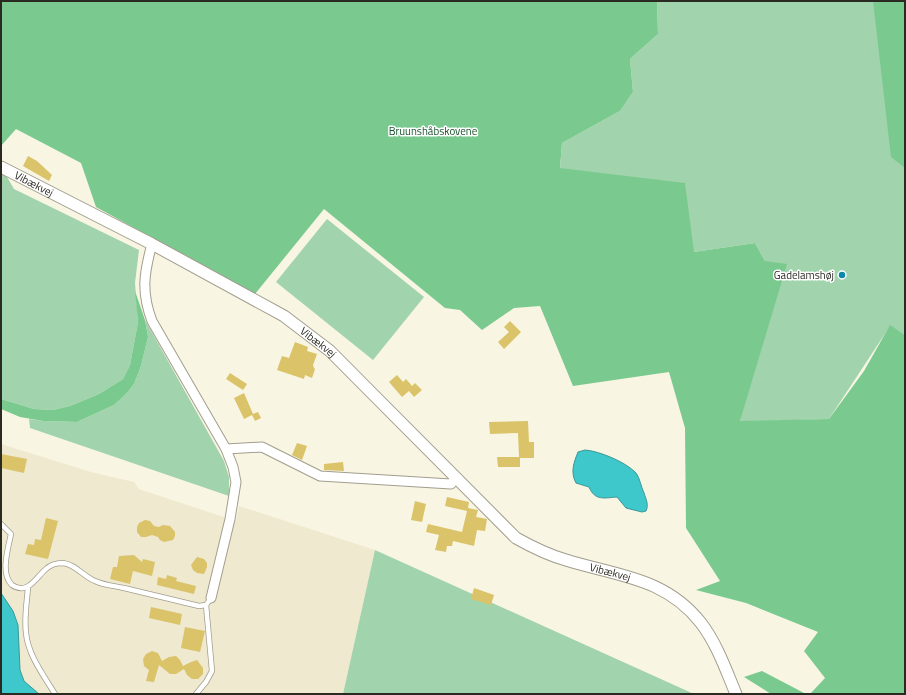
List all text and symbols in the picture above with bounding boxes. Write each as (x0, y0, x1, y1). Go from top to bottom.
park label: Bruunshåbskovene (389, 123, 478, 139)
street label: Vibækvej (12, 167, 56, 200)
place label: Gadelamshøj (774, 267, 834, 283)
marker: Gadelamshøj (837, 270, 847, 280)
street label: Vibækvej (297, 323, 340, 361)
street label: Vibækvej (588, 559, 633, 585)

